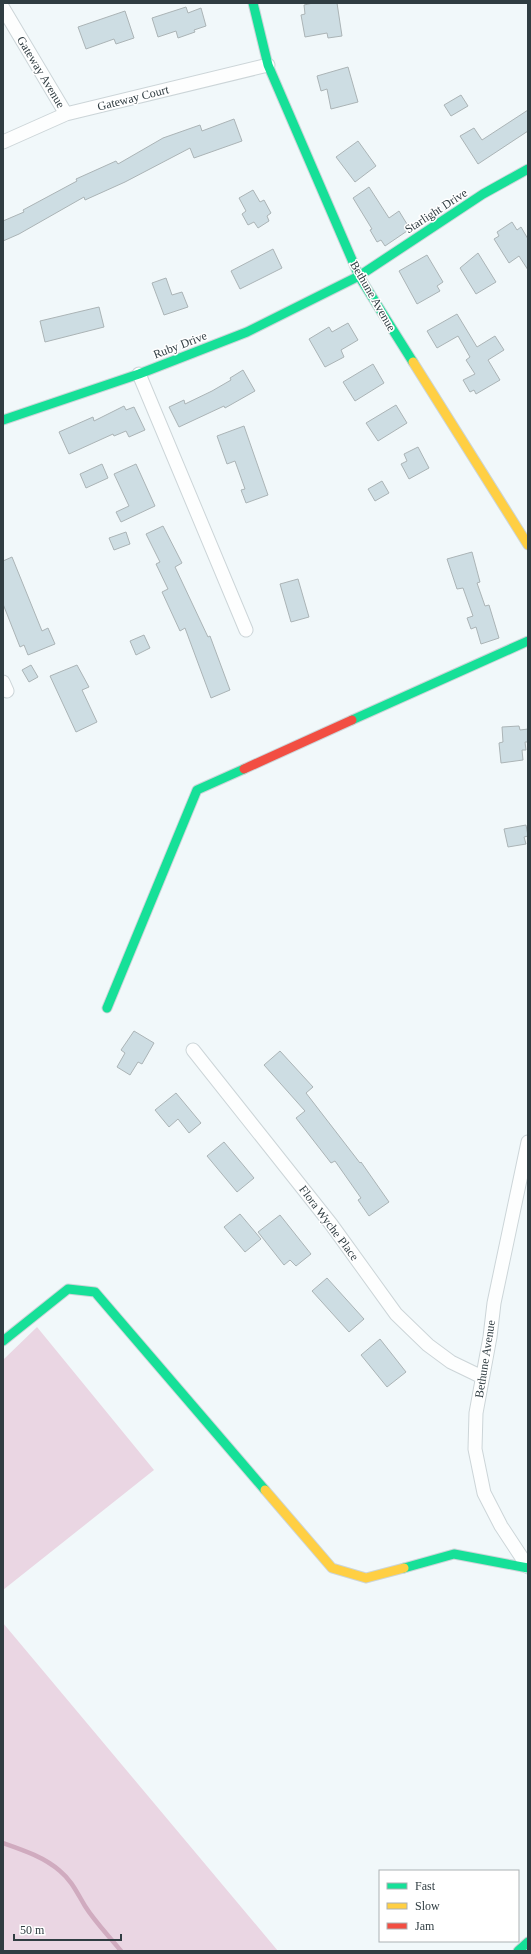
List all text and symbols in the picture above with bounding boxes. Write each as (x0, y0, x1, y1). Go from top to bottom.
street label: Gateway Avenue (14, 33, 68, 111)
street label: Gateway Court (96, 82, 171, 114)
street label: Starlight Drive (402, 186, 470, 236)
street label: Bethune Avenue (347, 258, 399, 334)
street label: Ruby Drive (151, 328, 209, 362)
street label: Flora Wyche Place (296, 1183, 362, 1263)
street label: Bethune Avenue (472, 1319, 498, 1399)
legend (379, 1870, 519, 1942)
text: Fast (415, 1879, 436, 1893)
text: Slow (415, 1899, 440, 1913)
scale bar (14, 1916, 121, 1942)
text: Jam (415, 1919, 435, 1933)
text: 50 m (20, 1923, 45, 1937)

